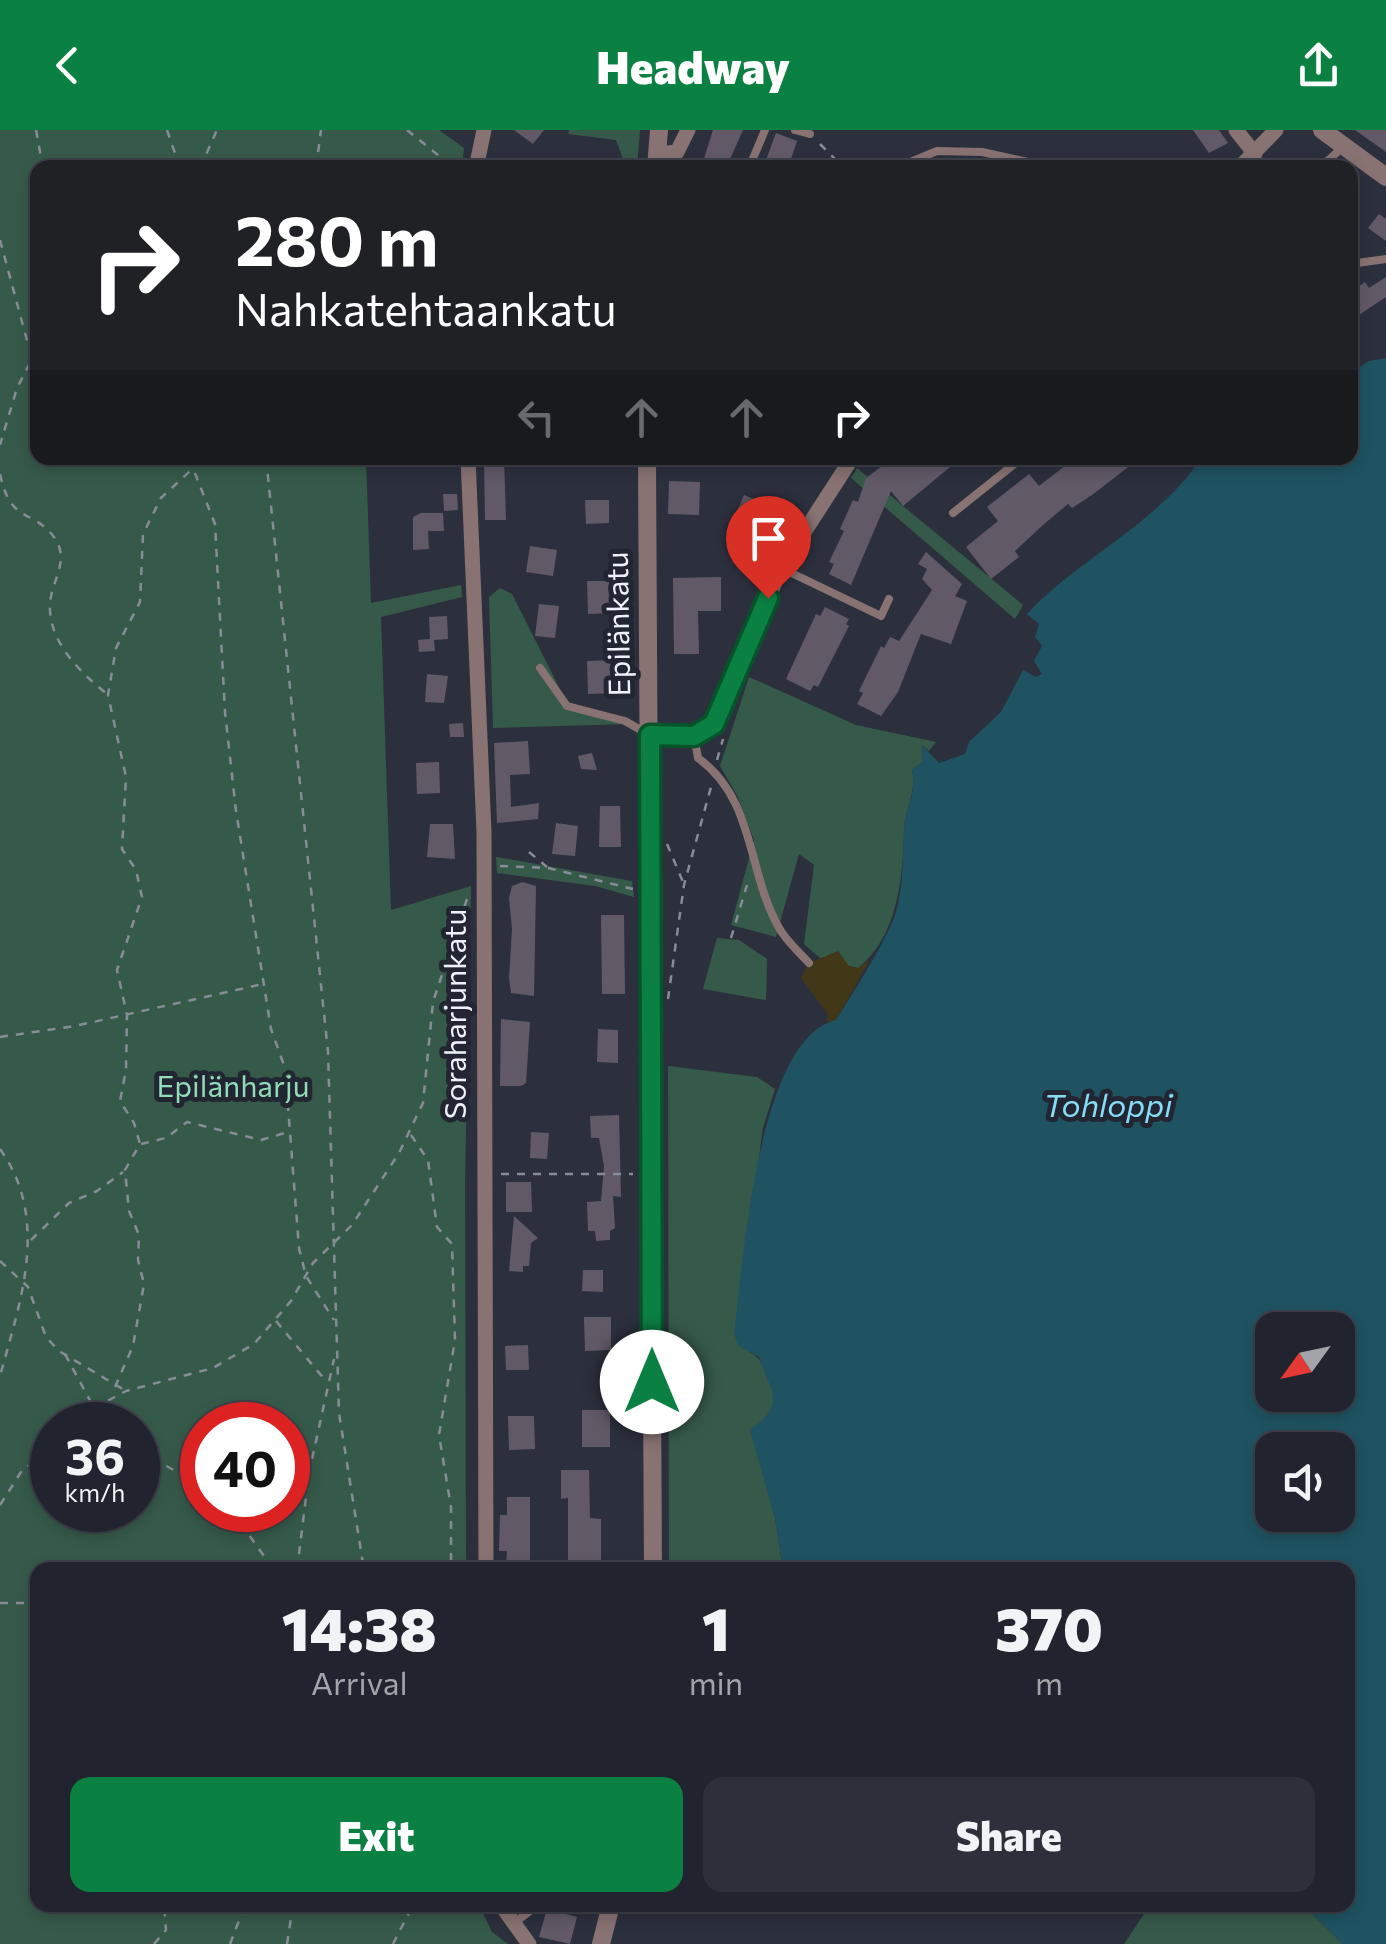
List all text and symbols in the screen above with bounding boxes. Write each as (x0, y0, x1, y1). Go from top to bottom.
icon: back (40, 38, 95, 93)
text: Headway (596, 38, 790, 93)
icon: share (1291, 38, 1346, 93)
text: 280 m (235, 195, 439, 280)
icon: right (70, 200, 200, 330)
text: Nahkatehtaankatu (235, 280, 617, 335)
icon: left (509, 390, 564, 445)
icon: ahead (614, 390, 669, 445)
icon: ahead (719, 390, 774, 445)
icon: right (824, 390, 879, 445)
pin (726, 496, 811, 599)
icon: arrive (741, 511, 796, 566)
street label: Epilänkatu (597, 551, 636, 697)
street label: Soraharjunkatu (435, 909, 472, 1119)
park label: Epilänharju (157, 1066, 309, 1103)
water label: Tohloppi (1044, 1084, 1174, 1124)
north arrow (1255, 1312, 1355, 1412)
map controls (1255, 1312, 1355, 1532)
position arrow (600, 1330, 704, 1434)
speed limit sign: 40 (180, 1402, 310, 1532)
text: 36 (65, 1424, 125, 1485)
button: sound (1255, 1432, 1355, 1532)
text: km/h (65, 1477, 125, 1507)
text: 14:38 (282, 1590, 437, 1663)
text: 1 (702, 1590, 730, 1663)
text: 370 (995, 1590, 1103, 1663)
text: Arrival (311, 1662, 408, 1702)
text: min (689, 1662, 743, 1702)
text: m (1035, 1662, 1063, 1702)
button: Exit (70, 1777, 683, 1892)
button: Share (703, 1777, 1315, 1892)

